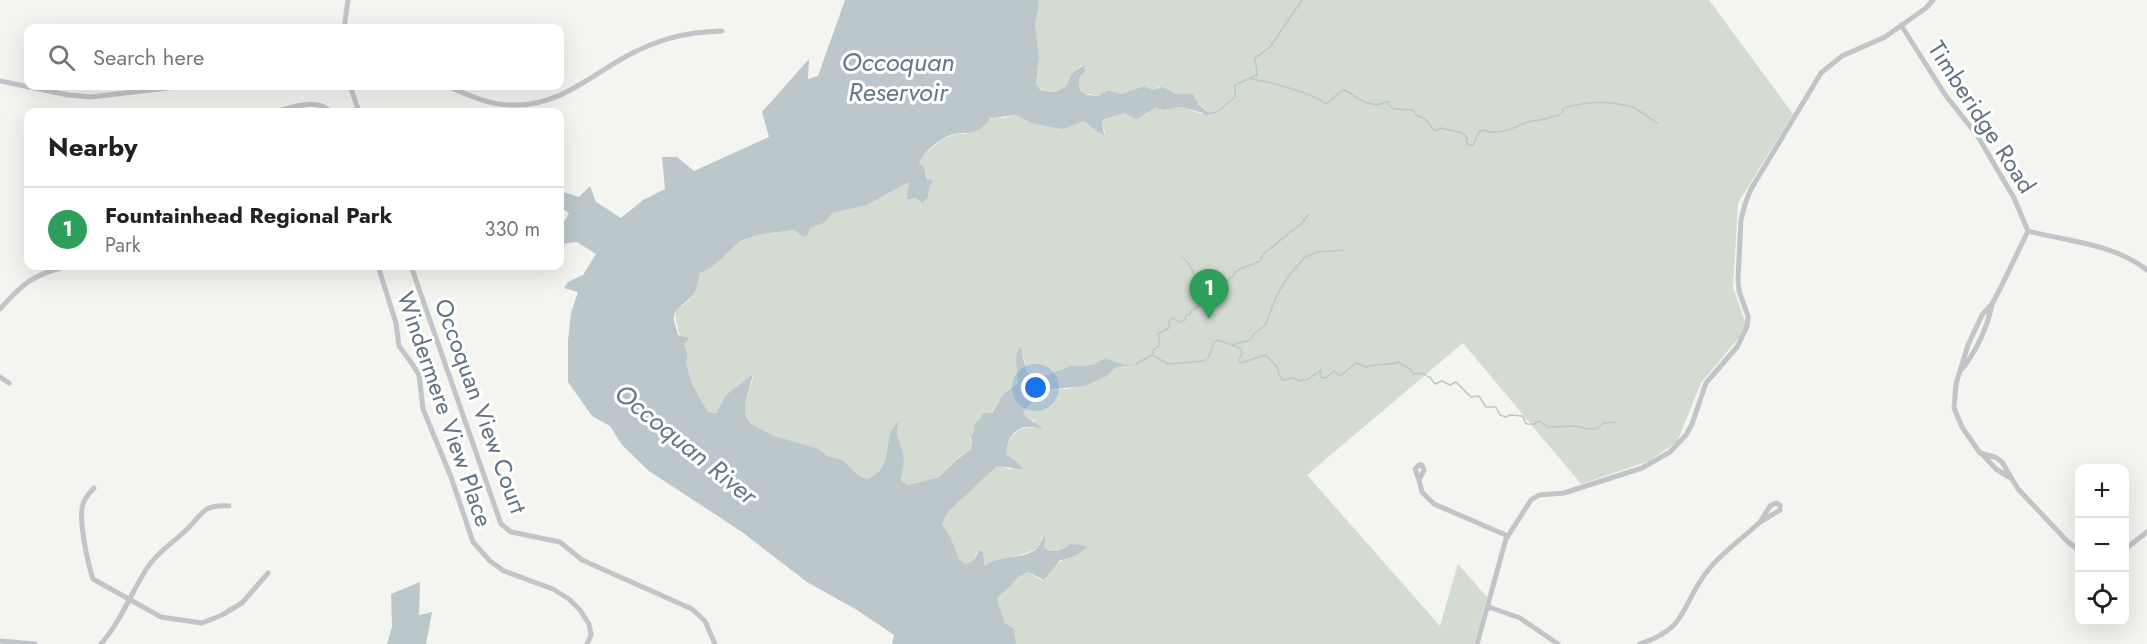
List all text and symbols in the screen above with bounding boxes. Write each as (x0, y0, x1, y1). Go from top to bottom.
search box (24, 24, 564, 90)
street label: Timberidge Road (1920, 34, 2044, 200)
icon: search (45, 41, 78, 74)
text: Search here (93, 41, 204, 73)
water label: Occoquan Reservoir (841, 43, 955, 111)
text: Nearby (48, 128, 137, 166)
text: Fountainhead Regional Park (105, 199, 393, 231)
text: 1 (62, 215, 73, 244)
text: 330 m (485, 215, 540, 244)
text: Park (105, 231, 141, 260)
pin: 1 (1190, 270, 1228, 319)
street label: Windermere View Place (388, 287, 502, 531)
street label: Occoquan View Court (426, 294, 536, 519)
your location (1021, 373, 1050, 402)
water label: Occoquan River (606, 374, 767, 514)
map controls (2075, 464, 2129, 626)
button: + (2075, 464, 2129, 518)
button: − (2075, 518, 2129, 572)
button: locate (2075, 572, 2129, 626)

